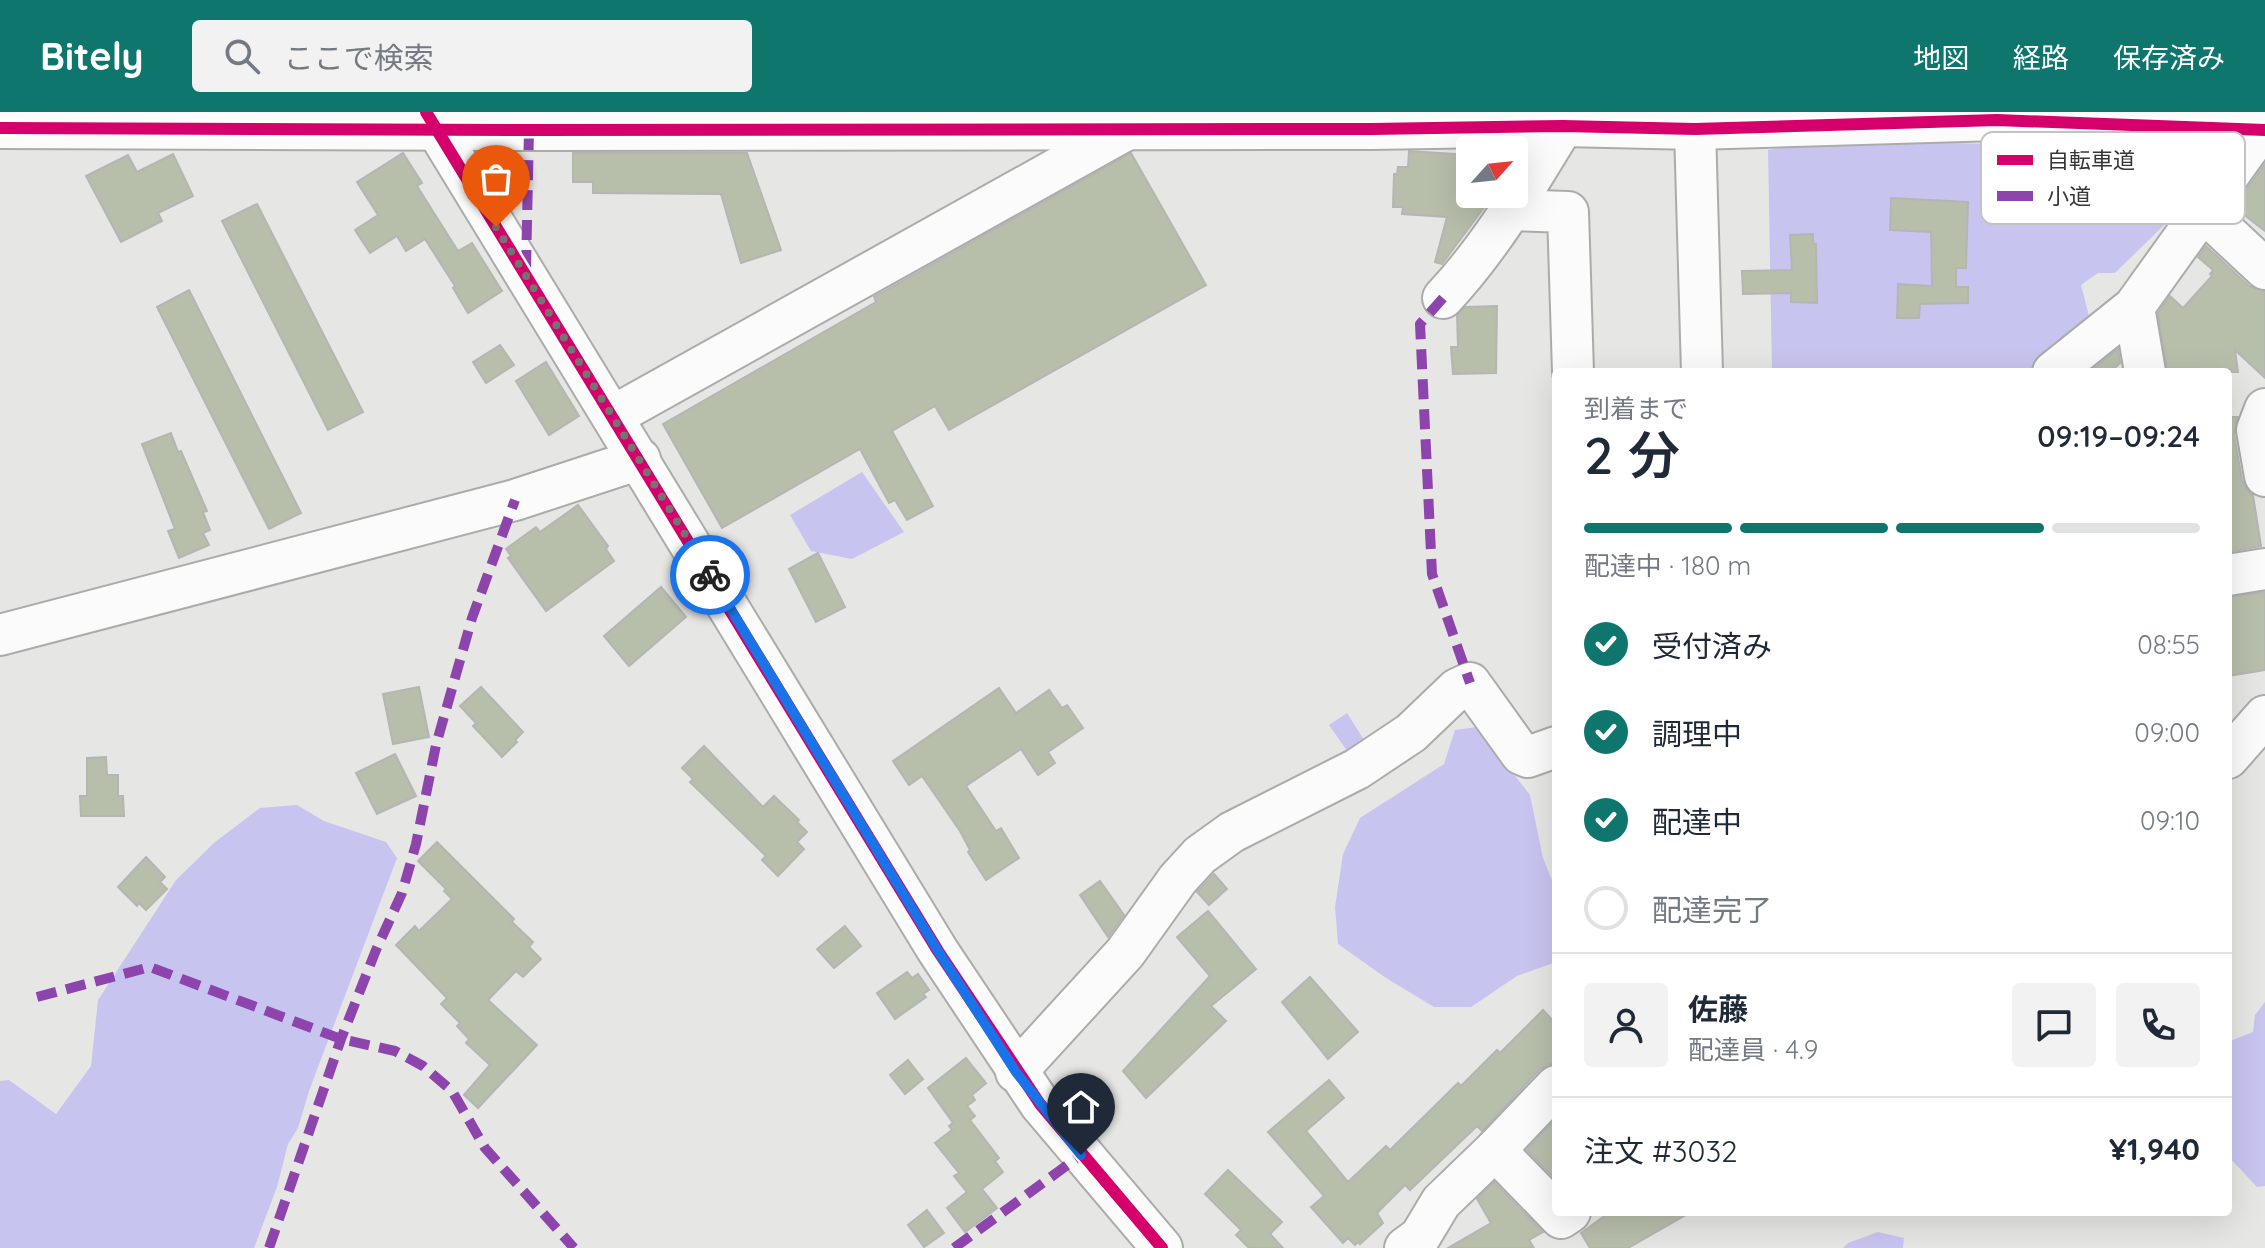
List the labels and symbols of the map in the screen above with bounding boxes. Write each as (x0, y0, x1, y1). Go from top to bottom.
legend (1981, 132, 2245, 224)
north arrow (1456, 136, 1528, 208)
pin (462, 145, 530, 227)
text: 自転車道 (2047, 146, 2135, 174)
text: 小道 (2047, 182, 2091, 210)
courier (670, 535, 750, 615)
pin (1047, 1073, 1115, 1155)

